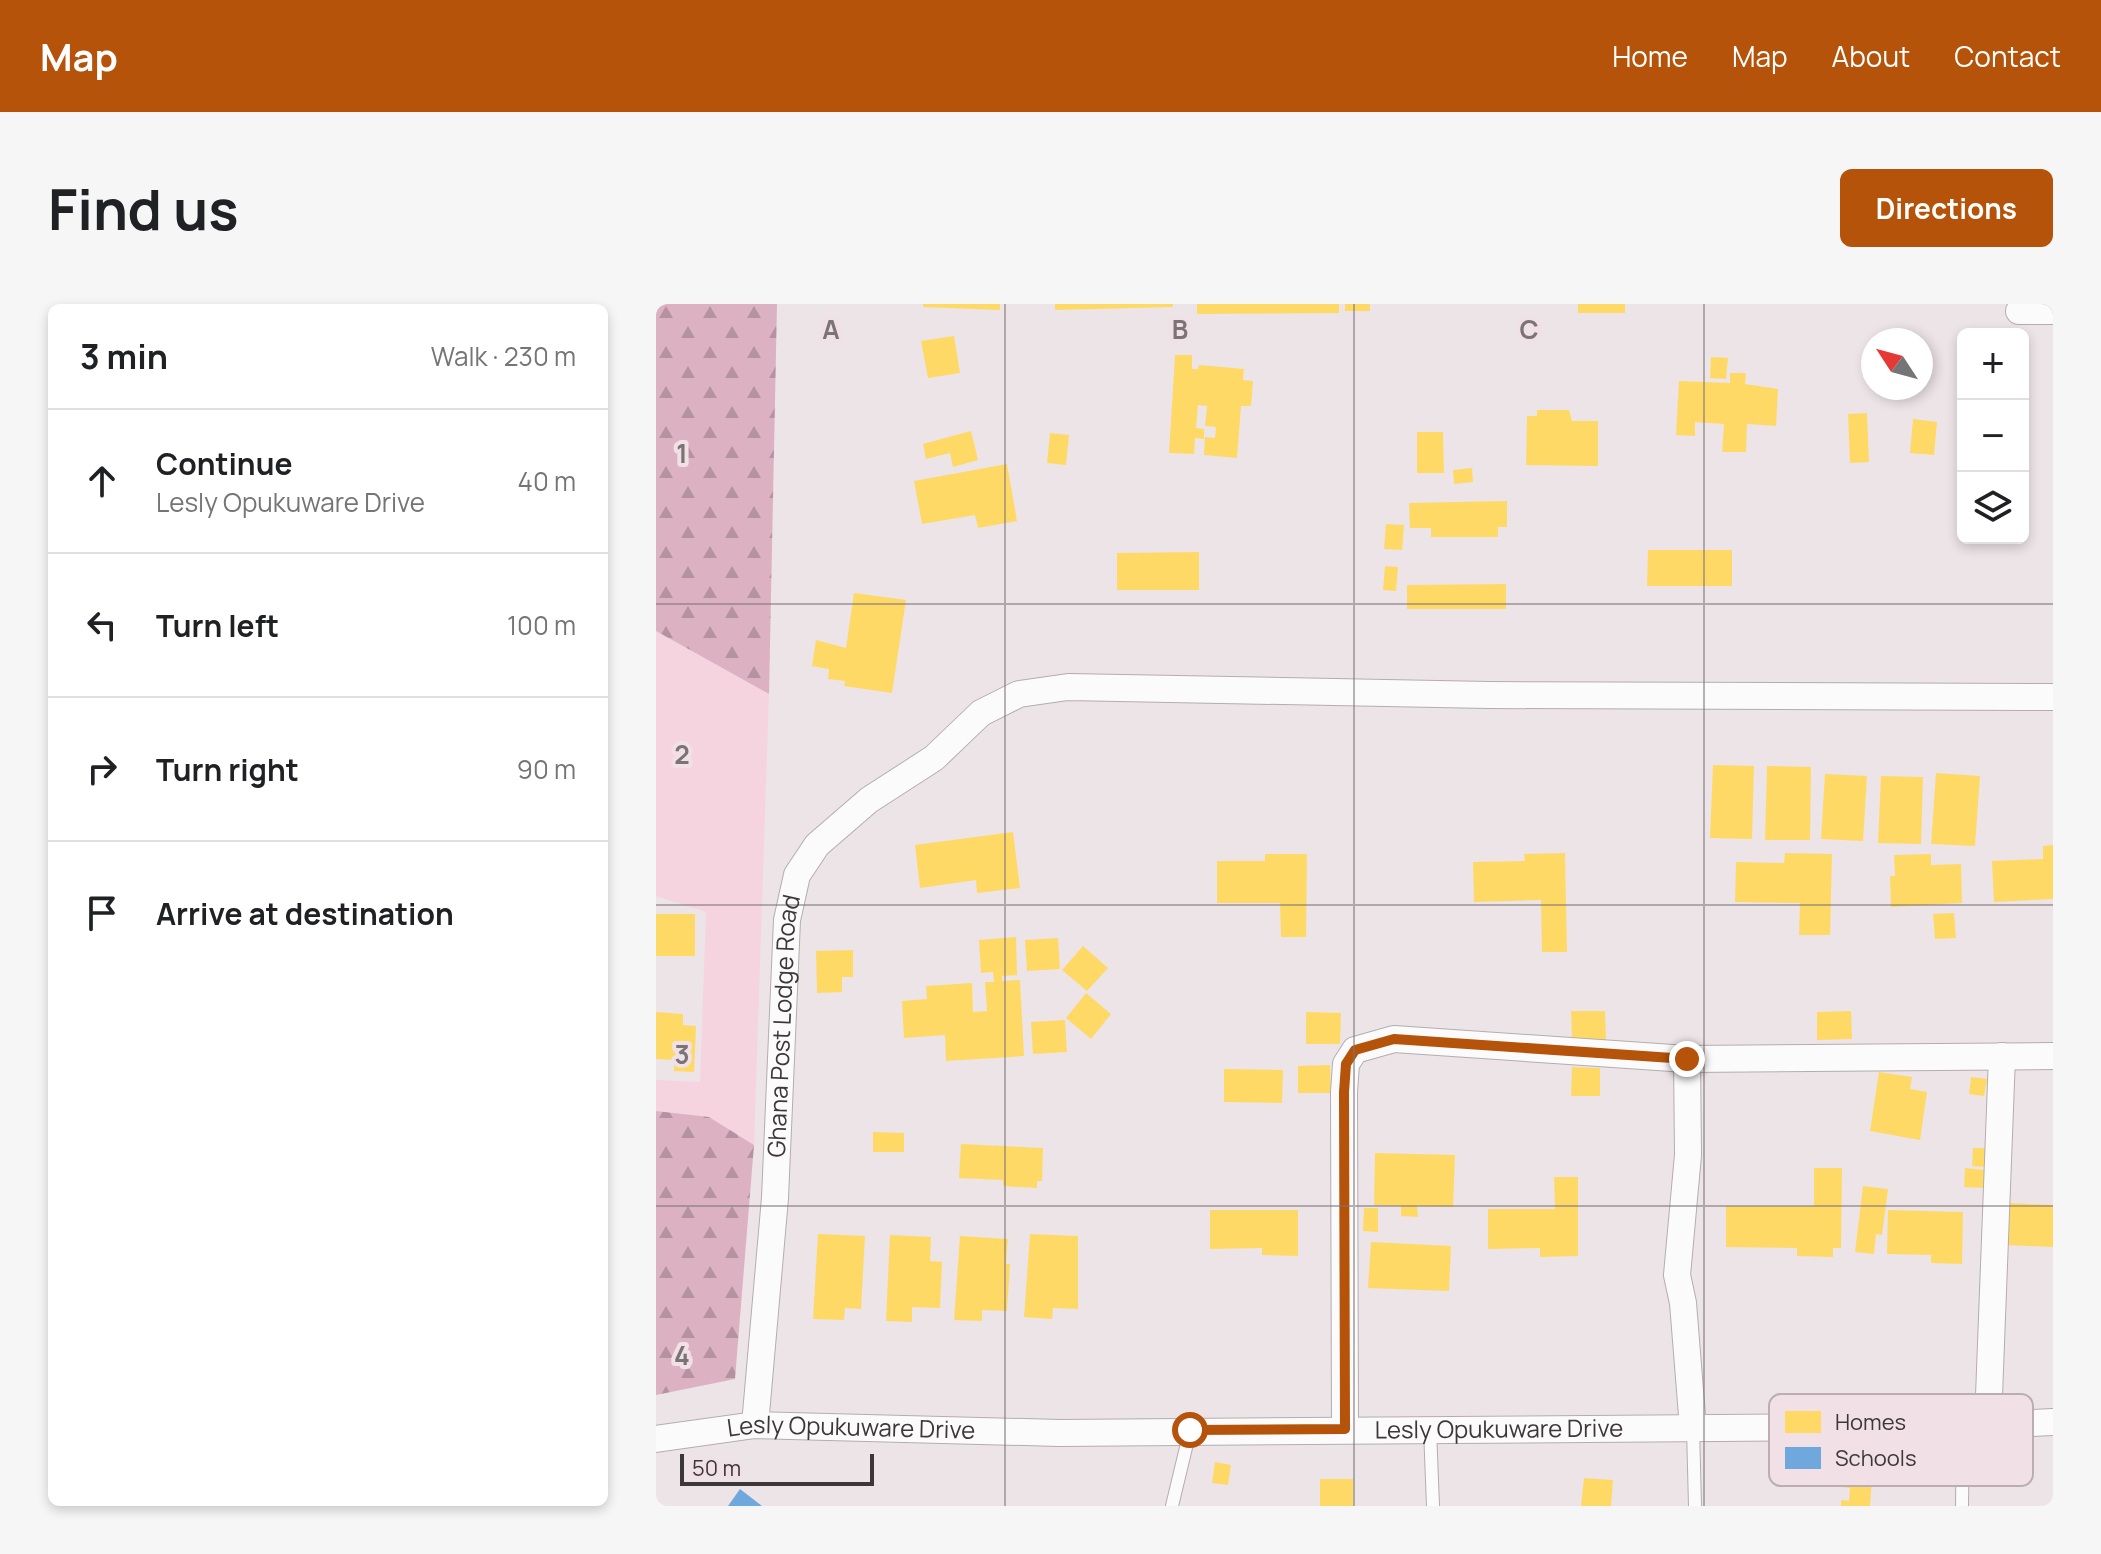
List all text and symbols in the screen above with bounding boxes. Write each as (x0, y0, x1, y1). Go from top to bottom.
text: Map (40, 30, 118, 82)
text: Home (1612, 37, 1688, 75)
text: Map (1732, 37, 1788, 75)
text: About (1832, 37, 1910, 75)
text: Contact (1954, 37, 2061, 75)
button: Directions (1840, 169, 2053, 247)
text: Find us (48, 170, 239, 247)
text: A (822, 311, 840, 347)
text: B (1172, 311, 1188, 347)
text: C (1519, 311, 1539, 347)
north arrow (1861, 328, 1933, 400)
map controls (1957, 328, 2029, 544)
button: + (1957, 328, 2029, 400)
text: 3 min (80, 333, 168, 379)
text: Walk · 230 m (431, 338, 576, 374)
button: − (1957, 400, 2029, 472)
text: 1 (676, 435, 688, 471)
text: Continue (156, 443, 292, 484)
icon: ahead (80, 459, 124, 503)
text: 40 m (518, 463, 576, 499)
button: layers (1957, 472, 2029, 544)
text: Lesly Opukuware Drive (156, 484, 425, 520)
icon: left (80, 603, 124, 647)
text: Turn left (156, 605, 279, 646)
text: 100 m (507, 607, 576, 643)
text: 2 (674, 736, 690, 772)
icon: right (80, 747, 124, 791)
text: Turn right (156, 749, 299, 790)
text: 90 m (517, 751, 576, 787)
icon: arrive (80, 891, 124, 935)
street label: Ghana Post Lodge Road (759, 891, 807, 1158)
text: Arrive at destination (156, 893, 454, 934)
text: 3 (674, 1036, 690, 1072)
route end (1669, 1041, 1705, 1077)
text: 4 (674, 1337, 690, 1373)
legend (1769, 1394, 2033, 1486)
street label: Lesly Opukuware Drive (725, 1407, 976, 1446)
text: Homes (1835, 1407, 1906, 1437)
street label: Lesly Opukuware Drive (1375, 1411, 1623, 1446)
route start (1172, 1412, 1208, 1448)
text: Schools (1835, 1443, 1917, 1473)
scale bar (680, 1450, 874, 1486)
text: 50 m (692, 1453, 741, 1483)

